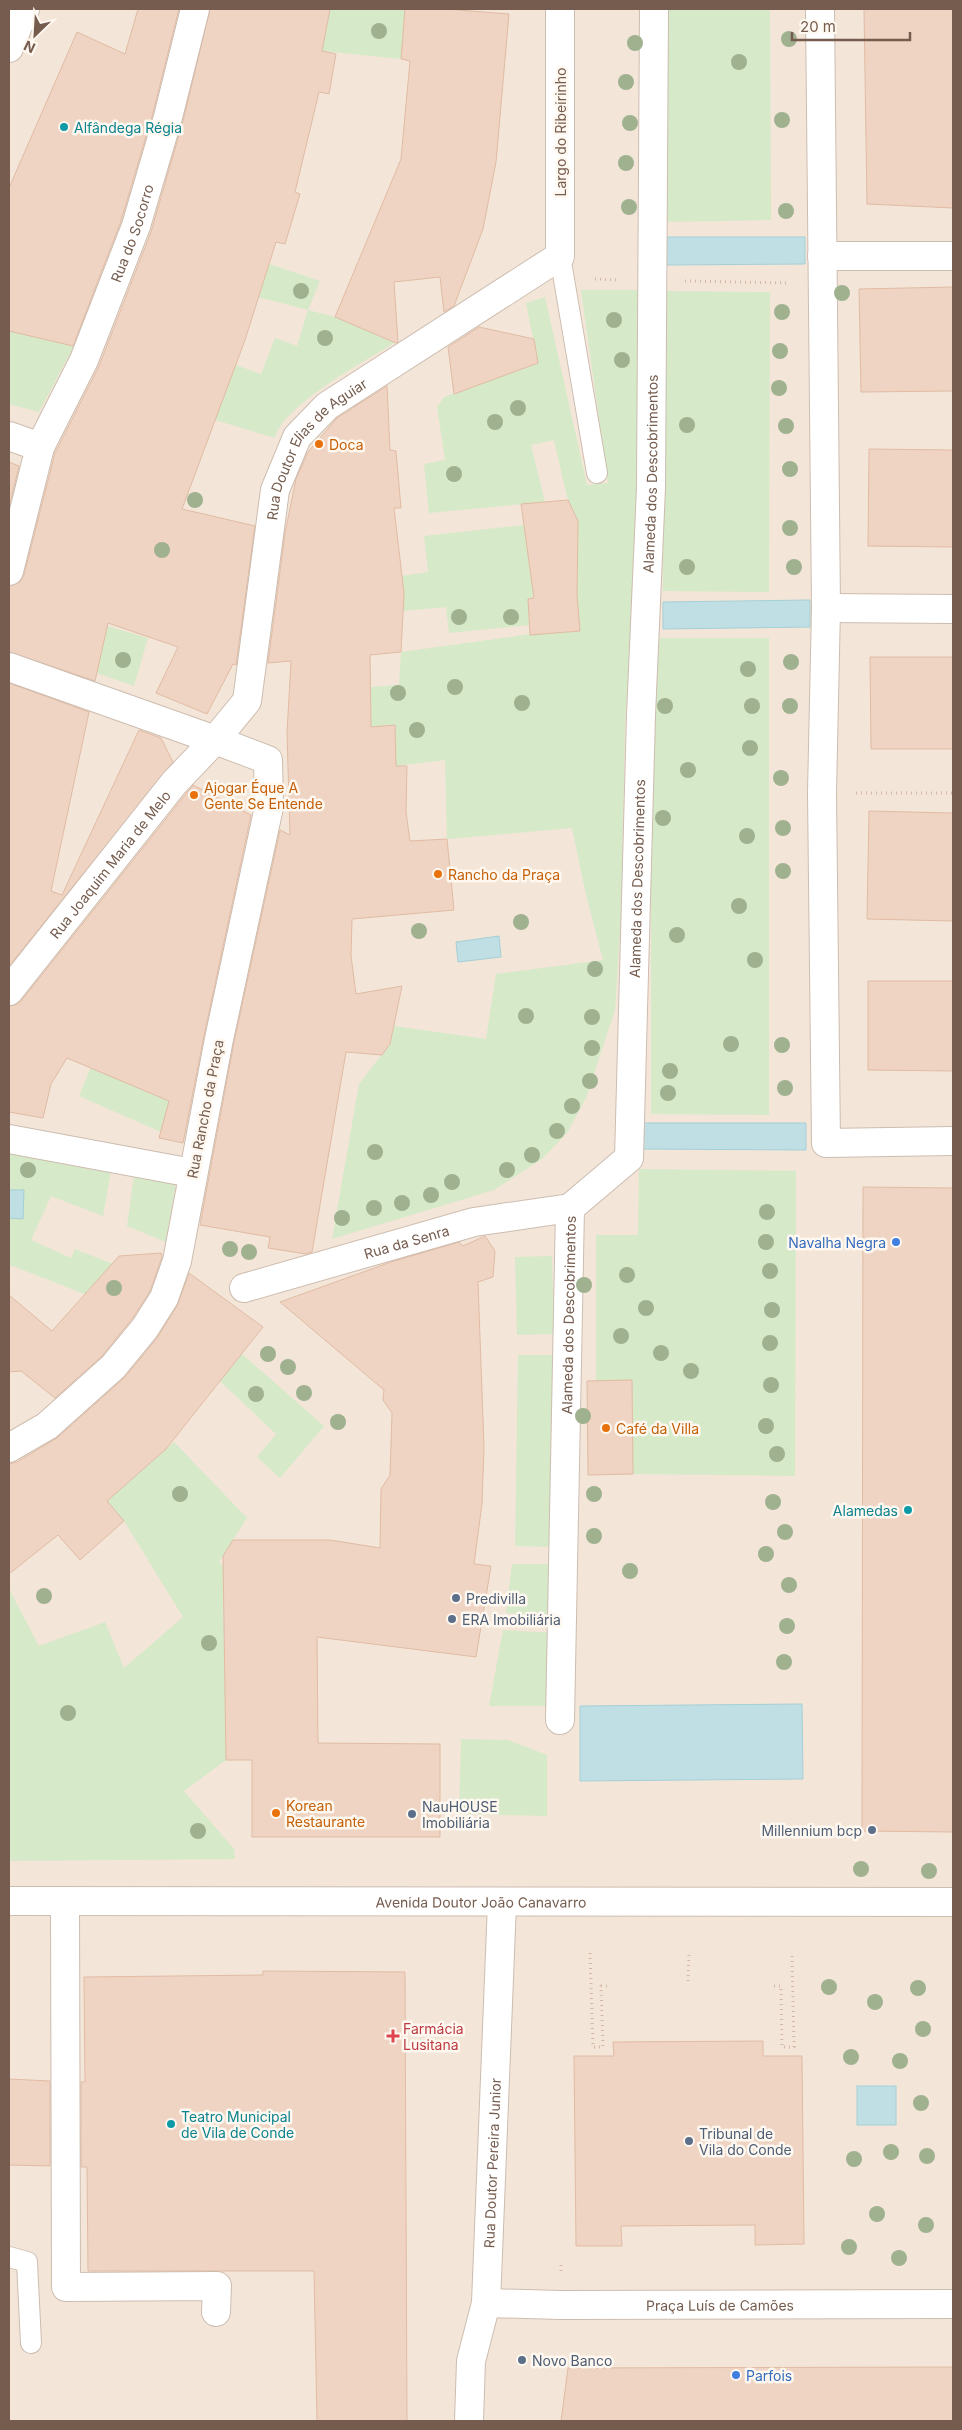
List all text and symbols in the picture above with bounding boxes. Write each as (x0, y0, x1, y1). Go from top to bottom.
north arrow (10, 10, 60, 60)
scale bar (792, 10, 910, 42)
text: 20 m (800, 17, 836, 36)
text: N (21, 37, 38, 57)
street label: Largo do Ribeirinho (552, 68, 569, 197)
place label: Alfândega Régia (74, 119, 182, 136)
marker: Alfândega Régia (58, 121, 70, 133)
street label: Rua do Socorro (107, 182, 156, 284)
street label: Rua Doutor Elias de Aguiar (263, 374, 370, 521)
street label: Alameda dos Descobrimentos (639, 374, 660, 573)
place label: Doca (329, 436, 364, 453)
marker: Doca (313, 438, 325, 450)
place label: Ajogar Éque A Gente Se Entende (204, 779, 323, 812)
street label: Alameda dos Descobrimentos (625, 779, 648, 978)
street label: Rua Joaquim Maria de Melo (46, 787, 174, 942)
marker: Ajogar Éque A Gente Se Entende (188, 789, 200, 801)
place label: Rancho da Praça (448, 866, 560, 883)
marker: Rancho da Praça (432, 868, 444, 880)
street label: Rua Rancho da Praça (183, 1038, 227, 1180)
street label: Alameda dos Descobrimentos (557, 1216, 578, 1415)
street label: Rua da Senra (362, 1221, 451, 1262)
place label: Navalha Negra (788, 1234, 886, 1251)
marker: Navalha Negra (890, 1236, 902, 1248)
place label: Café da Villa (616, 1420, 699, 1437)
marker: Café da Villa (600, 1422, 612, 1434)
place label: Alamedas (833, 1502, 898, 1519)
marker: Alamedas (902, 1504, 914, 1516)
place label: Predivilla (466, 1590, 526, 1607)
marker: Predivilla (450, 1592, 462, 1604)
place label: ERA Imobiliária (462, 1611, 561, 1628)
marker: ERA Imobiliária (446, 1613, 458, 1625)
place label: Korean Restaurante (286, 1797, 365, 1830)
place label: NauHOUSE Imobiliária (422, 1798, 498, 1831)
marker: Korean Restaurante (270, 1807, 282, 1819)
marker: NauHOUSE Imobiliária (406, 1808, 418, 1820)
place label: Millennium bcp (761, 1822, 862, 1839)
marker: Millennium bcp (866, 1824, 878, 1836)
street label: Avenida Doutor João Canavarro (376, 1893, 586, 1910)
place label: Farmácia Lusitana (403, 2020, 464, 2053)
marker: Farmácia Lusitana (387, 2030, 399, 2042)
street label: Rua Doutor Pereira Junior (480, 2078, 503, 2249)
place label: Teatro Municipal de Vila de Conde (181, 2108, 294, 2141)
marker: Teatro Municipal de Vila de Conde (165, 2118, 177, 2130)
place label: Tribunal de Vila do Conde (699, 2125, 792, 2158)
marker: Tribunal de Vila do Conde (683, 2135, 695, 2147)
street label: Praça Luís de Camões (646, 2296, 794, 2313)
place label: Novo Banco (532, 2352, 612, 2369)
marker: Novo Banco (516, 2354, 528, 2366)
place label: Parfois (746, 2367, 792, 2384)
marker: Parfois (730, 2369, 742, 2381)

